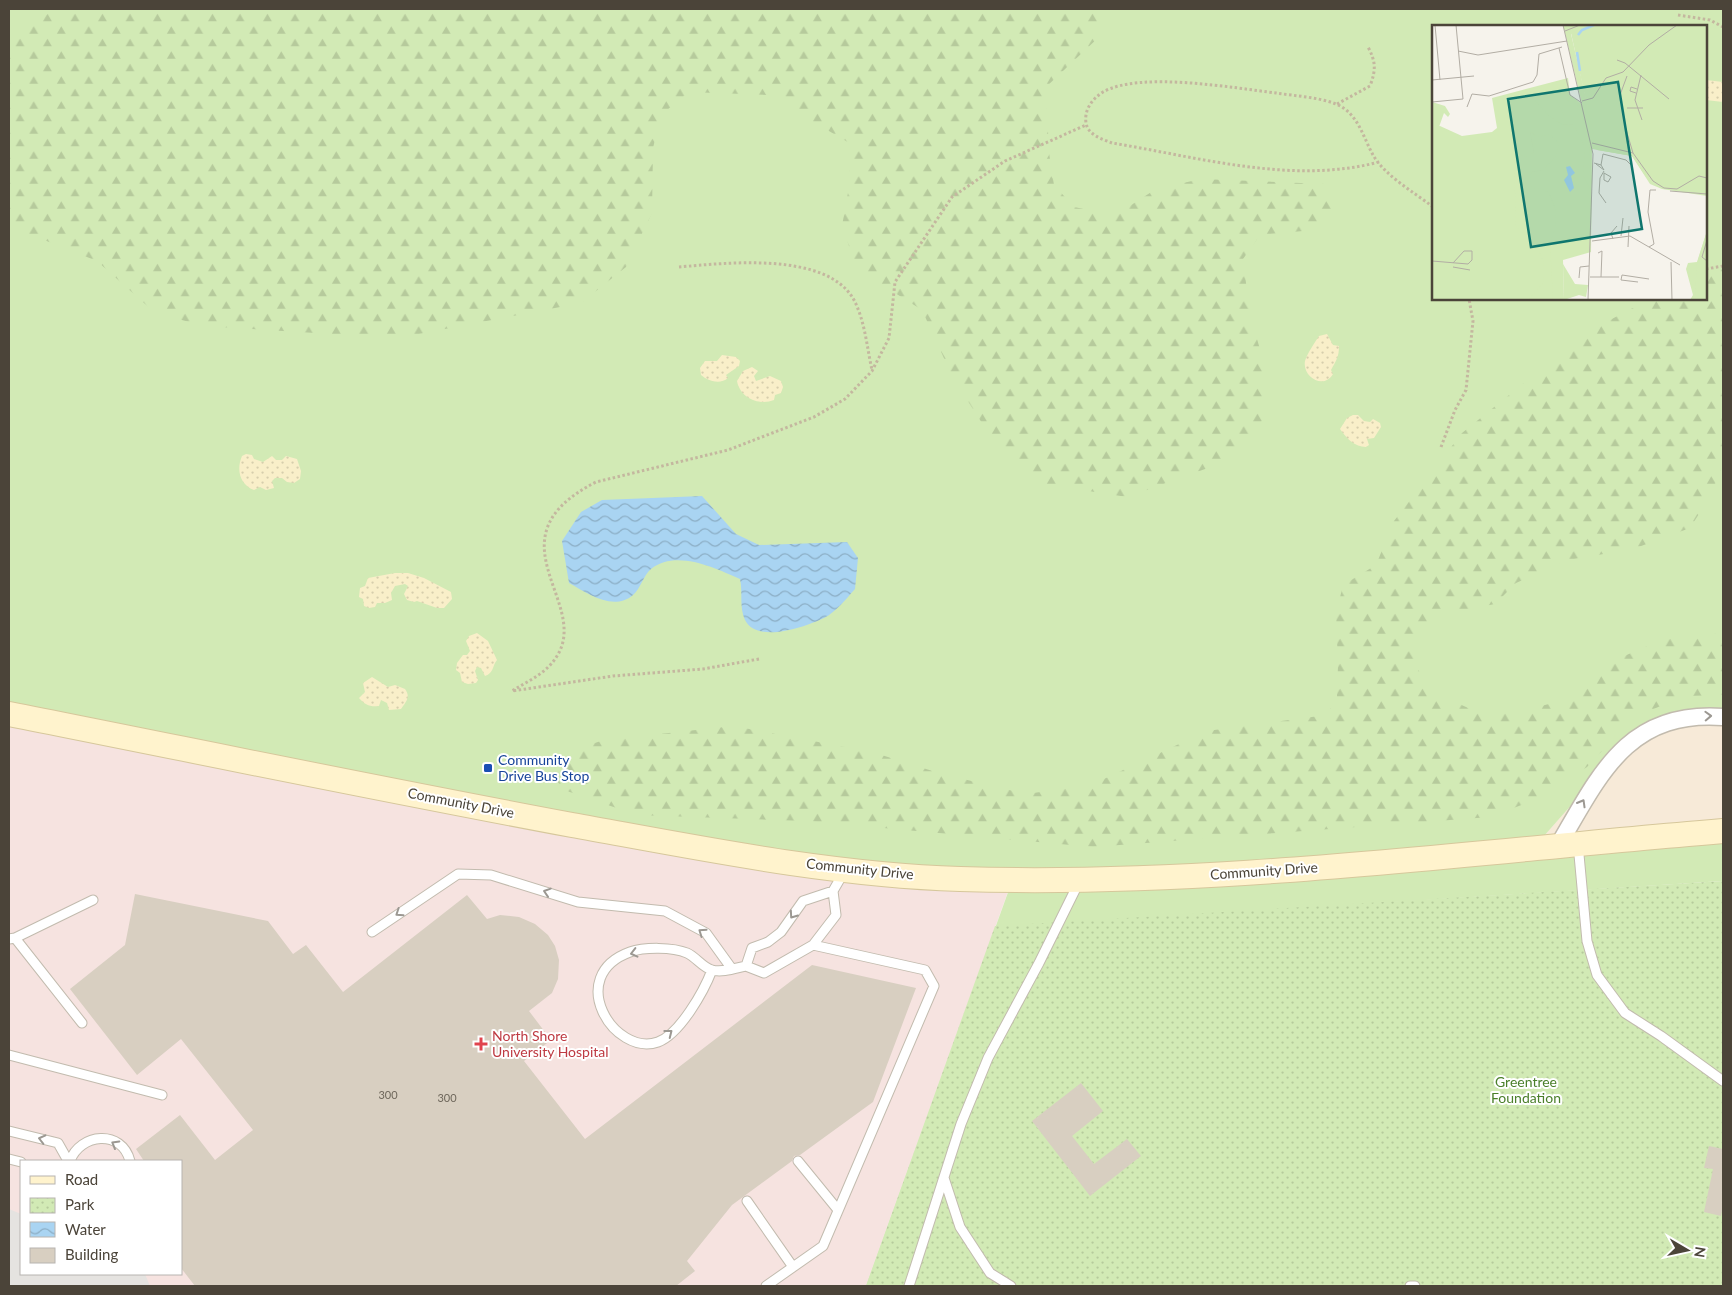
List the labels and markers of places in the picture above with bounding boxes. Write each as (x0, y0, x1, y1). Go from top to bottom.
place label: Community Drive Bus Stop (498, 751, 590, 784)
marker: Community Drive Bus Stop (482, 762, 494, 774)
place label: North Shore University Hospital (492, 1027, 609, 1060)
marker: North Shore University Hospital (474, 1037, 488, 1051)

